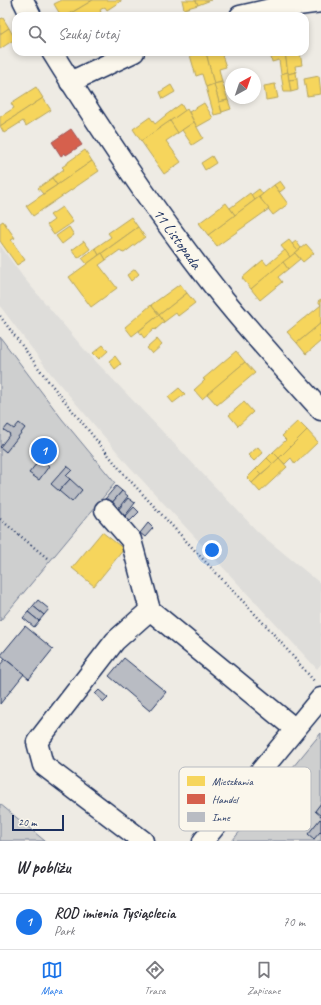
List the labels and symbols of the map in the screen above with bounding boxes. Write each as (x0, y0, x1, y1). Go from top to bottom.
north arrow (225, 68, 261, 104)
street label: 11 Listopada (148, 204, 207, 274)
pin: 1 (31, 436, 57, 466)
your location (202, 540, 222, 560)
legend (179, 767, 311, 831)
text: Mieszkania (212, 774, 253, 788)
text: Handel (212, 792, 240, 806)
text: Inne (212, 810, 231, 824)
scale bar (12, 813, 64, 832)

